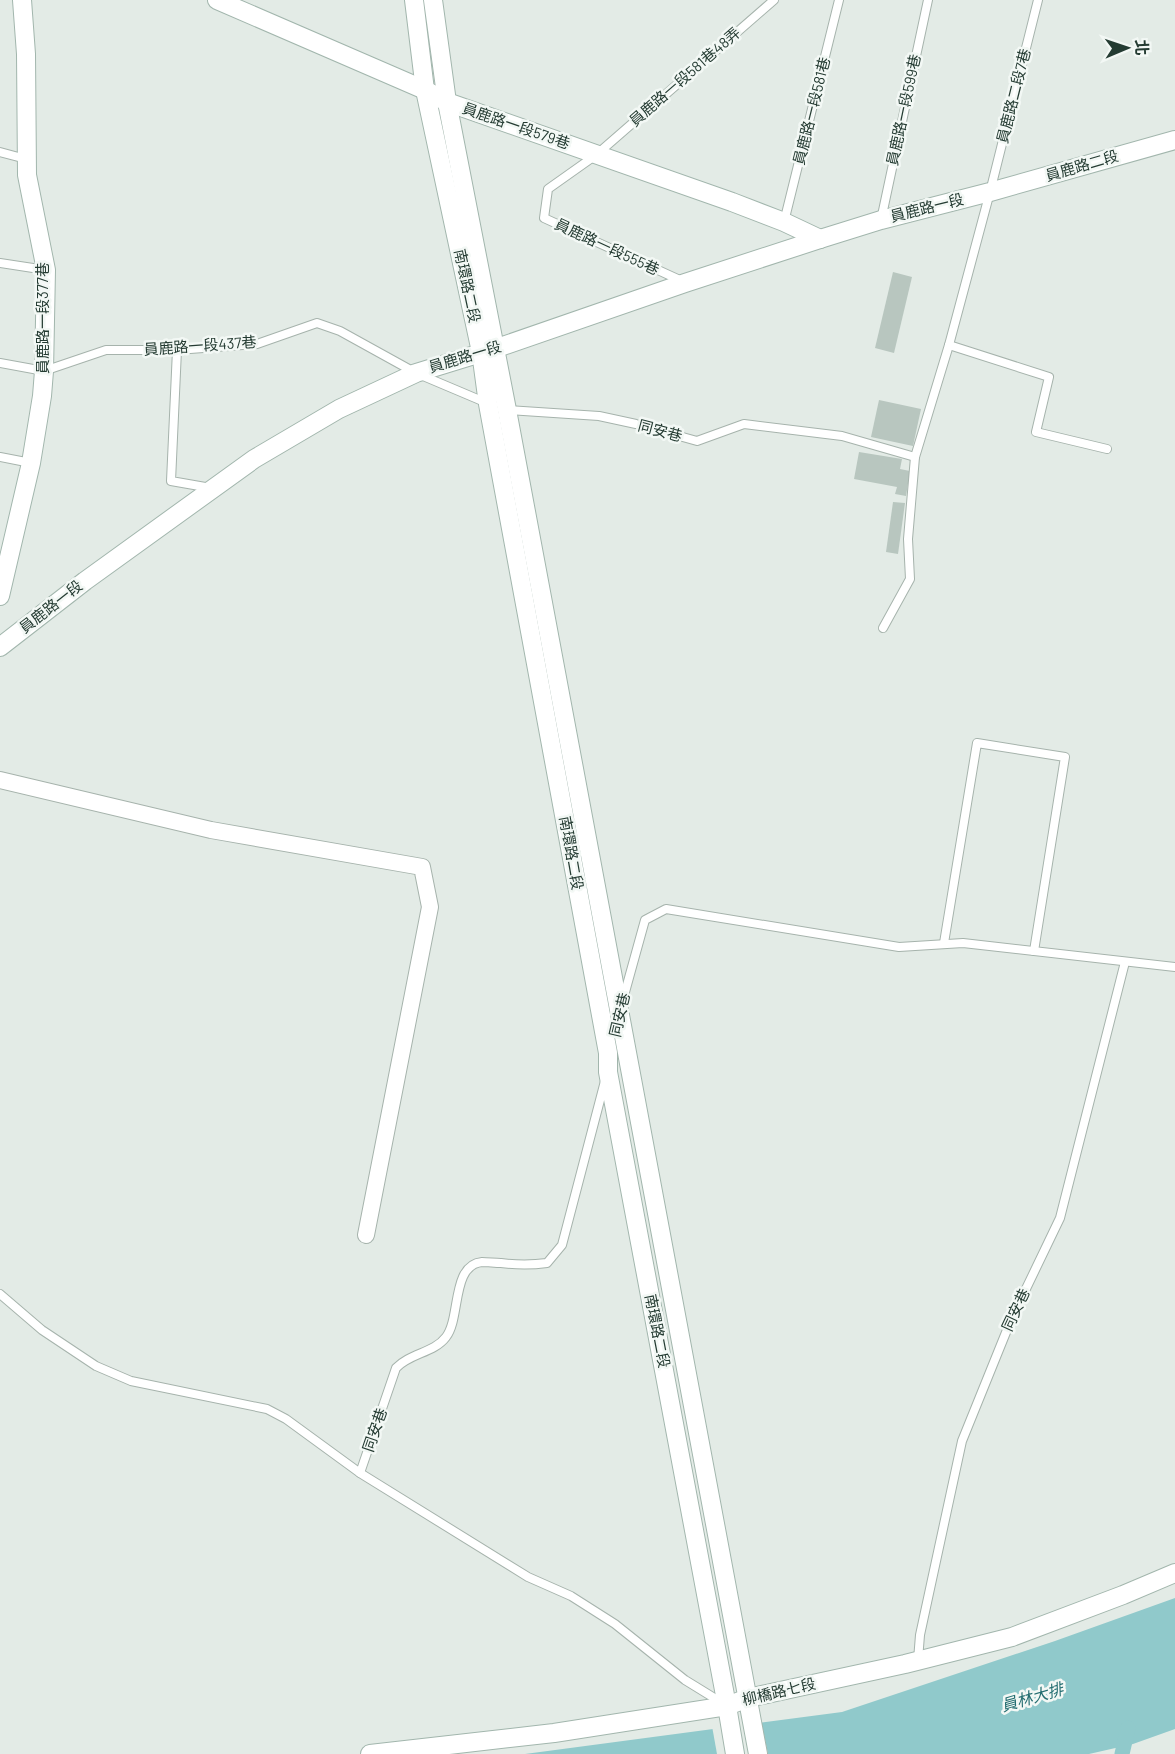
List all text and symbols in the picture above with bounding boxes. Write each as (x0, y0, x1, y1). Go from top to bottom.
north arrow (1097, 18, 1157, 78)
street label: 員鹿路一段581巷48弄 (625, 23, 744, 129)
text: 北 (1133, 39, 1152, 56)
street label: 員鹿路二段7巷 (993, 46, 1034, 145)
street label: 員鹿路一段599巷 (882, 52, 924, 167)
street label: 員鹿路一段581巷 (789, 55, 833, 166)
street label: 員鹿路一段579巷 (460, 98, 573, 152)
street label: 員鹿路二段 (1043, 146, 1120, 184)
street label: 員鹿路一段 (888, 189, 965, 225)
street label: 員鹿路一段555巷 (552, 214, 662, 278)
street label: 南環路二段 (451, 247, 485, 324)
street label: 員鹿路一段377巷 (33, 262, 51, 374)
street label: 員鹿路一段437巷 (143, 332, 257, 358)
street label: 員鹿路一段 (426, 336, 503, 376)
street label: 同安巷 (636, 416, 684, 445)
street label: 員鹿路一段 (15, 576, 85, 636)
street label: 南環路二段 (557, 814, 587, 891)
street label: 同安巷 (605, 991, 633, 1039)
street label: 同安巷 (997, 1285, 1033, 1334)
street label: 南環路二段 (642, 1292, 674, 1369)
street label: 同安巷 (358, 1405, 390, 1454)
street label: 柳橋路七段 (740, 1674, 817, 1708)
water label: 員林大排 (998, 1678, 1067, 1714)

